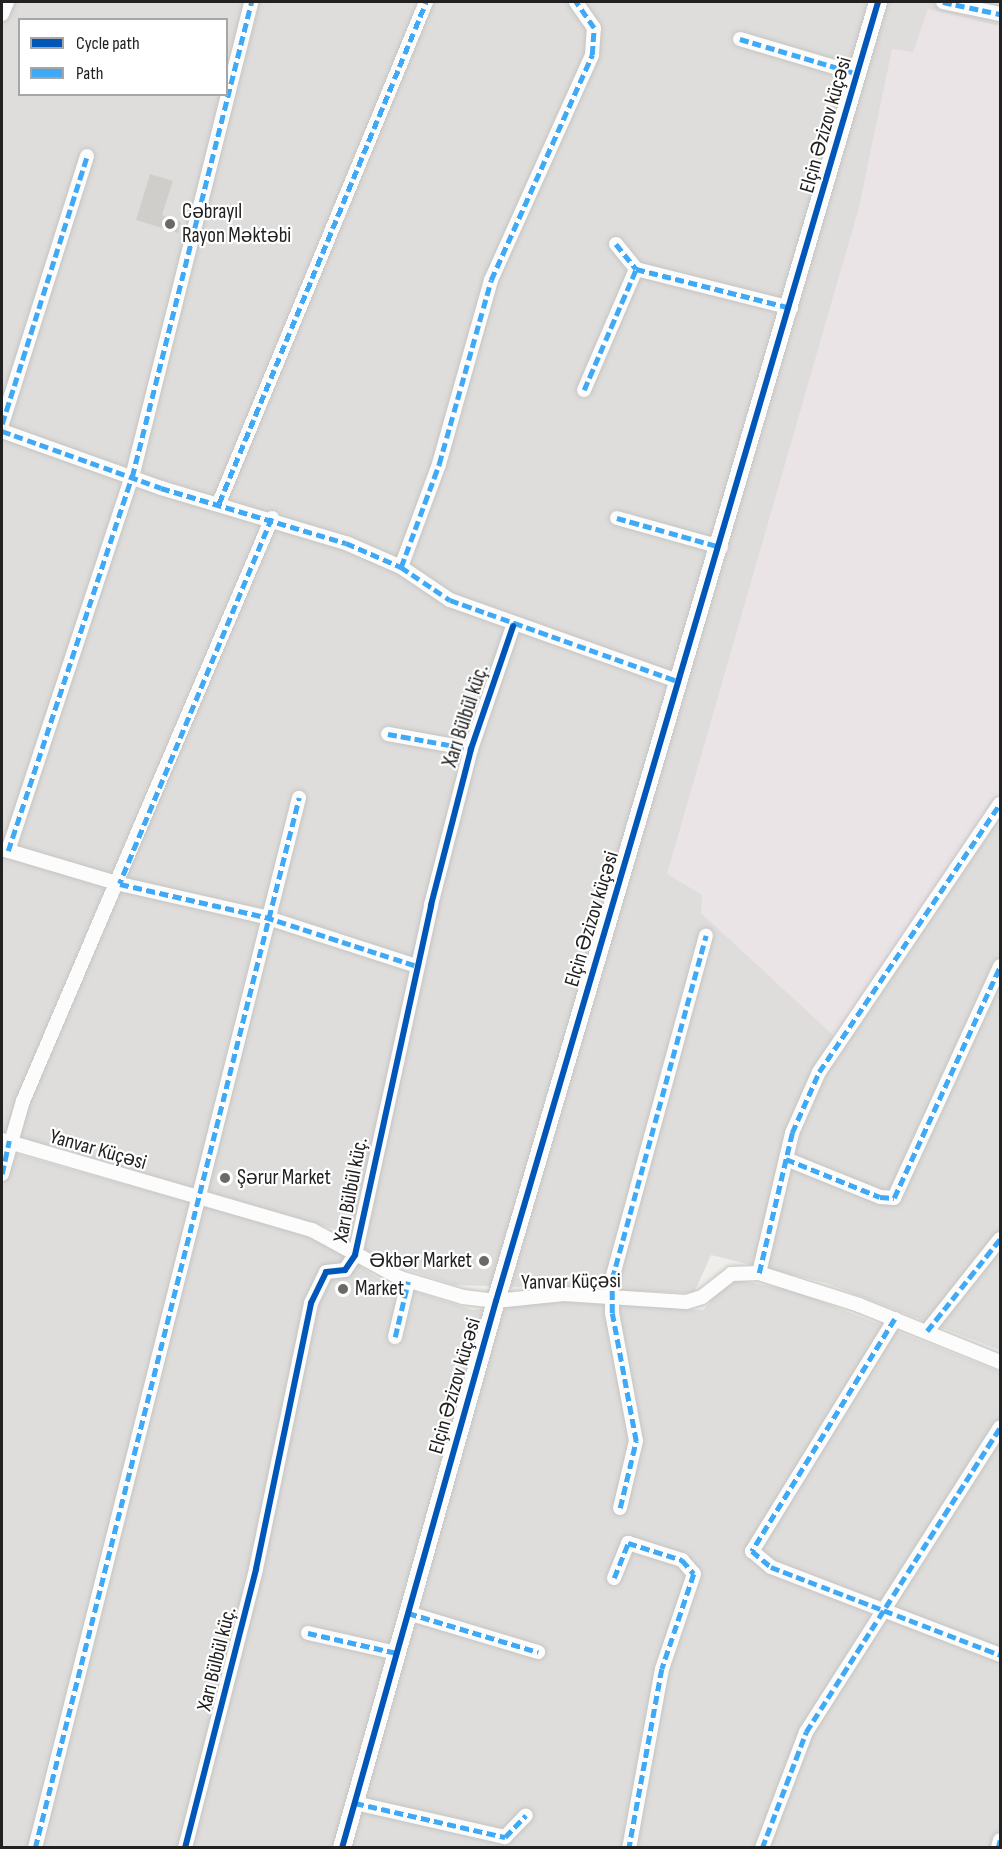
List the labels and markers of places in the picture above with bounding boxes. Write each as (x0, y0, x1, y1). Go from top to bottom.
place label: Cəbrayıl Rayon Məktəbi (182, 199, 291, 249)
marker: Cəbrayıl Rayon Məktəbi (163, 217, 177, 231)
place label: Şərur Market (237, 1165, 331, 1191)
marker: Şərur Market (218, 1171, 232, 1185)
place label: Əkbər Market (369, 1248, 472, 1274)
marker: Əkbər Market (477, 1254, 491, 1268)
place label: Market (355, 1276, 404, 1302)
marker: Market (336, 1282, 350, 1296)

